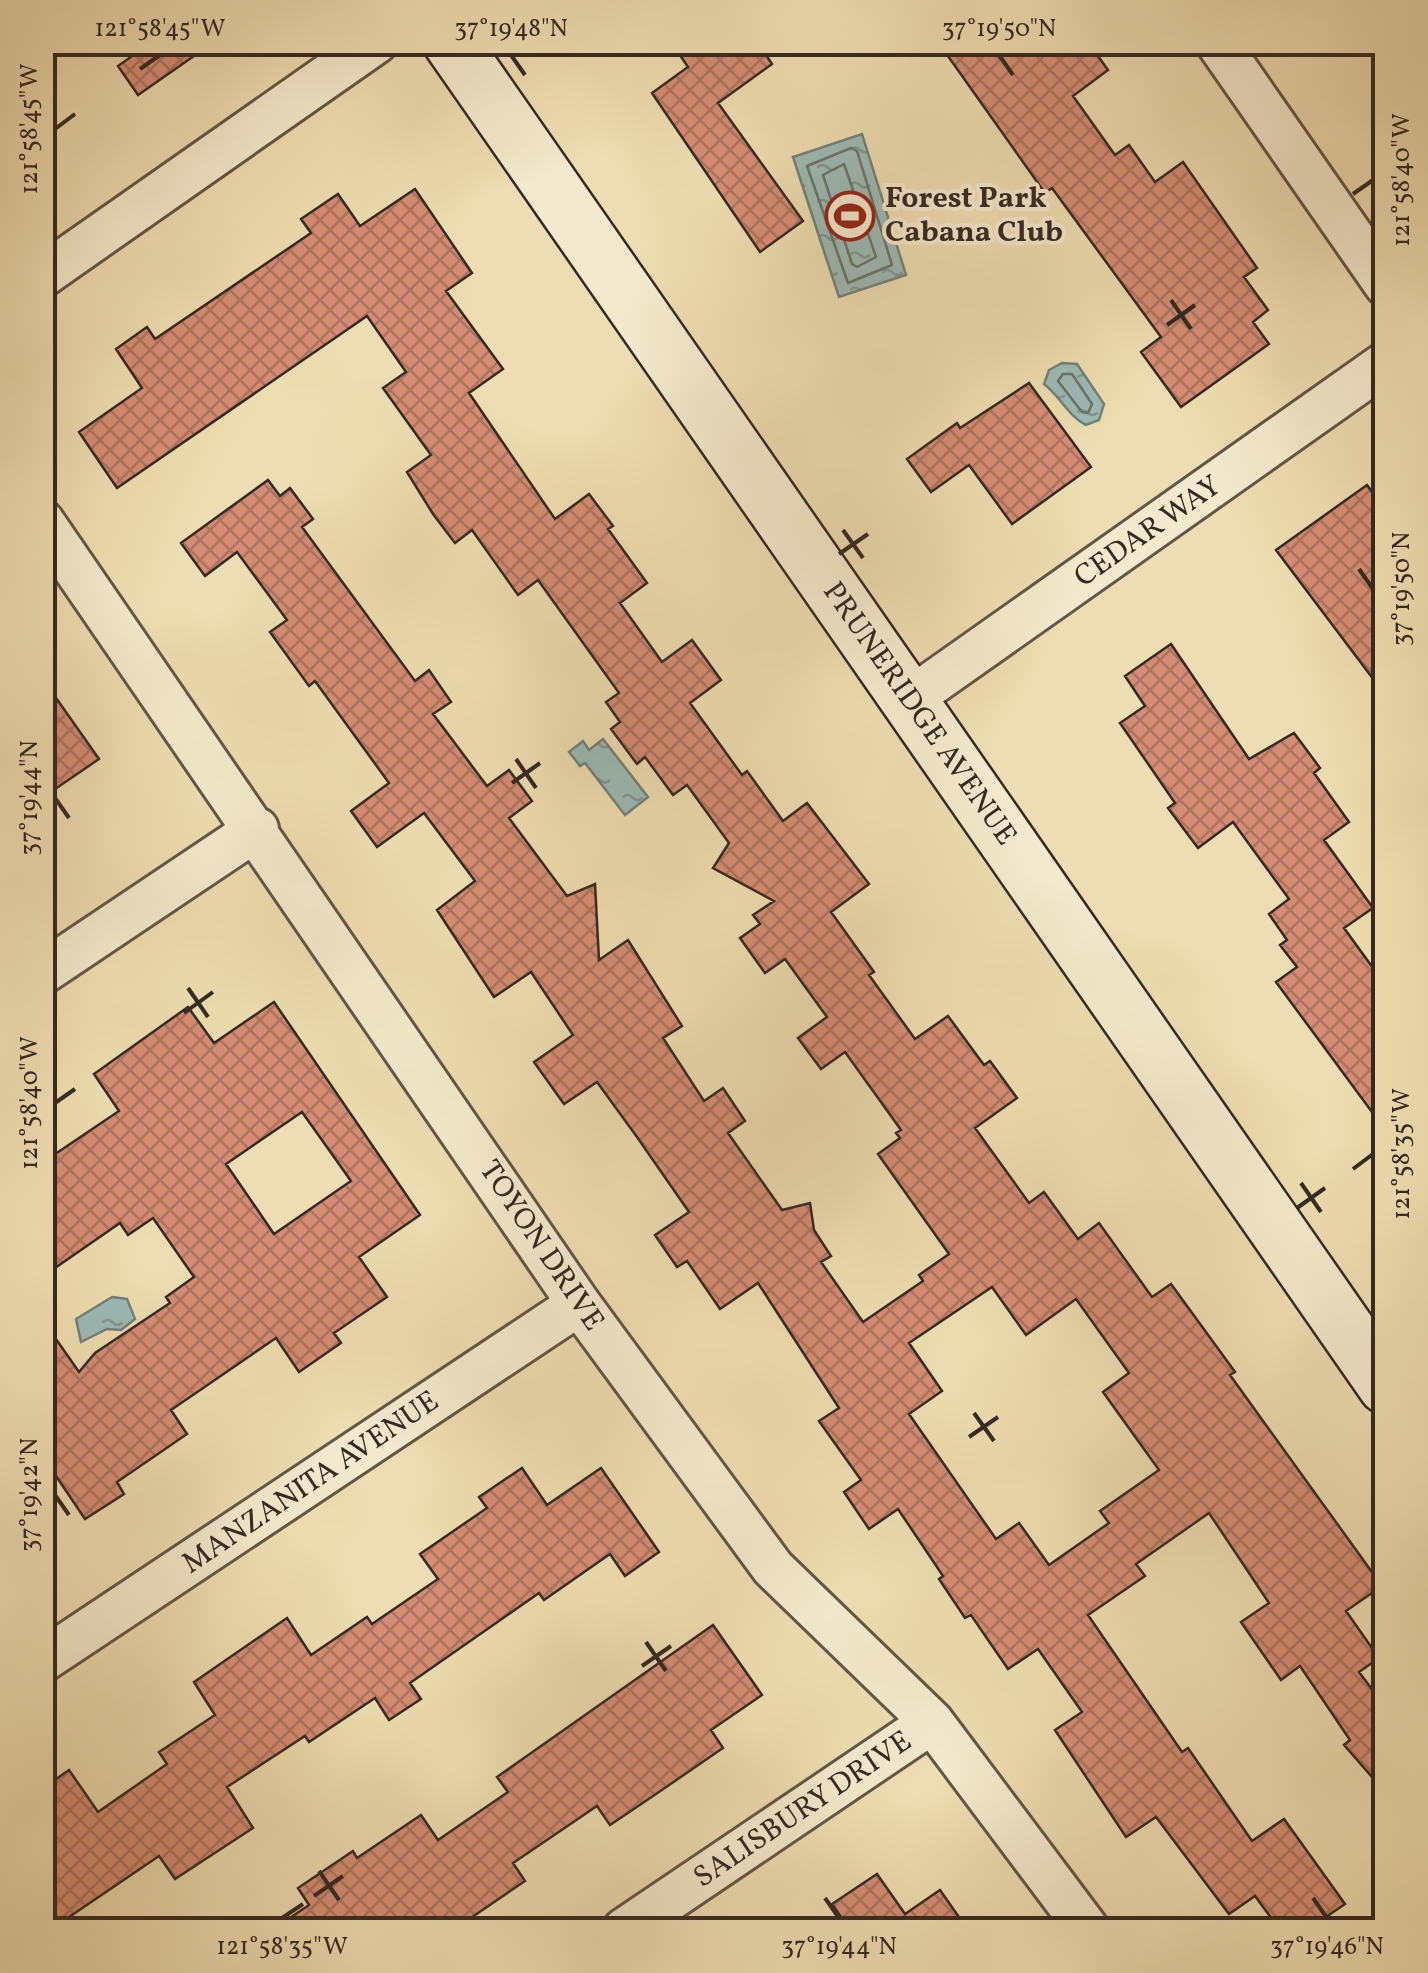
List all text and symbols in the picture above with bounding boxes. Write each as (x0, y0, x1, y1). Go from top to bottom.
text: 121°58'45"W (95, 12, 225, 47)
text: 37°19'48"N (454, 12, 568, 47)
text: 37°19'50"N (942, 12, 1056, 47)
text: 121°58'45"W (13, 64, 48, 194)
text: 121°58'40"W (1385, 113, 1420, 247)
place label: Forest Park Cabana Club (885, 178, 1063, 254)
sports icon: Forest Park Cabana Club (824, 190, 876, 242)
street label: CEDAR WAY (1066, 466, 1230, 598)
text: 37°19'50"N (1385, 532, 1420, 646)
street label: PRUNERIDGE AVENUE (812, 574, 1026, 854)
text: 37°19'44"N (13, 740, 48, 856)
text: 121°58'40"W (13, 1036, 48, 1170)
text: 121°58'35"W (1385, 1088, 1420, 1220)
street label: TOYON DRIVE (468, 1152, 614, 1340)
street label: MANZANITA AVENUE (174, 1381, 448, 1585)
text: 37°19'42"N (13, 1438, 48, 1552)
street label: SALISBURY DRIVE (685, 1721, 921, 1899)
text: 121°58'35"W (216, 1930, 348, 1965)
text: 37°19'44"N (781, 1930, 897, 1965)
text: 37°19'46"N (1270, 1930, 1384, 1965)

